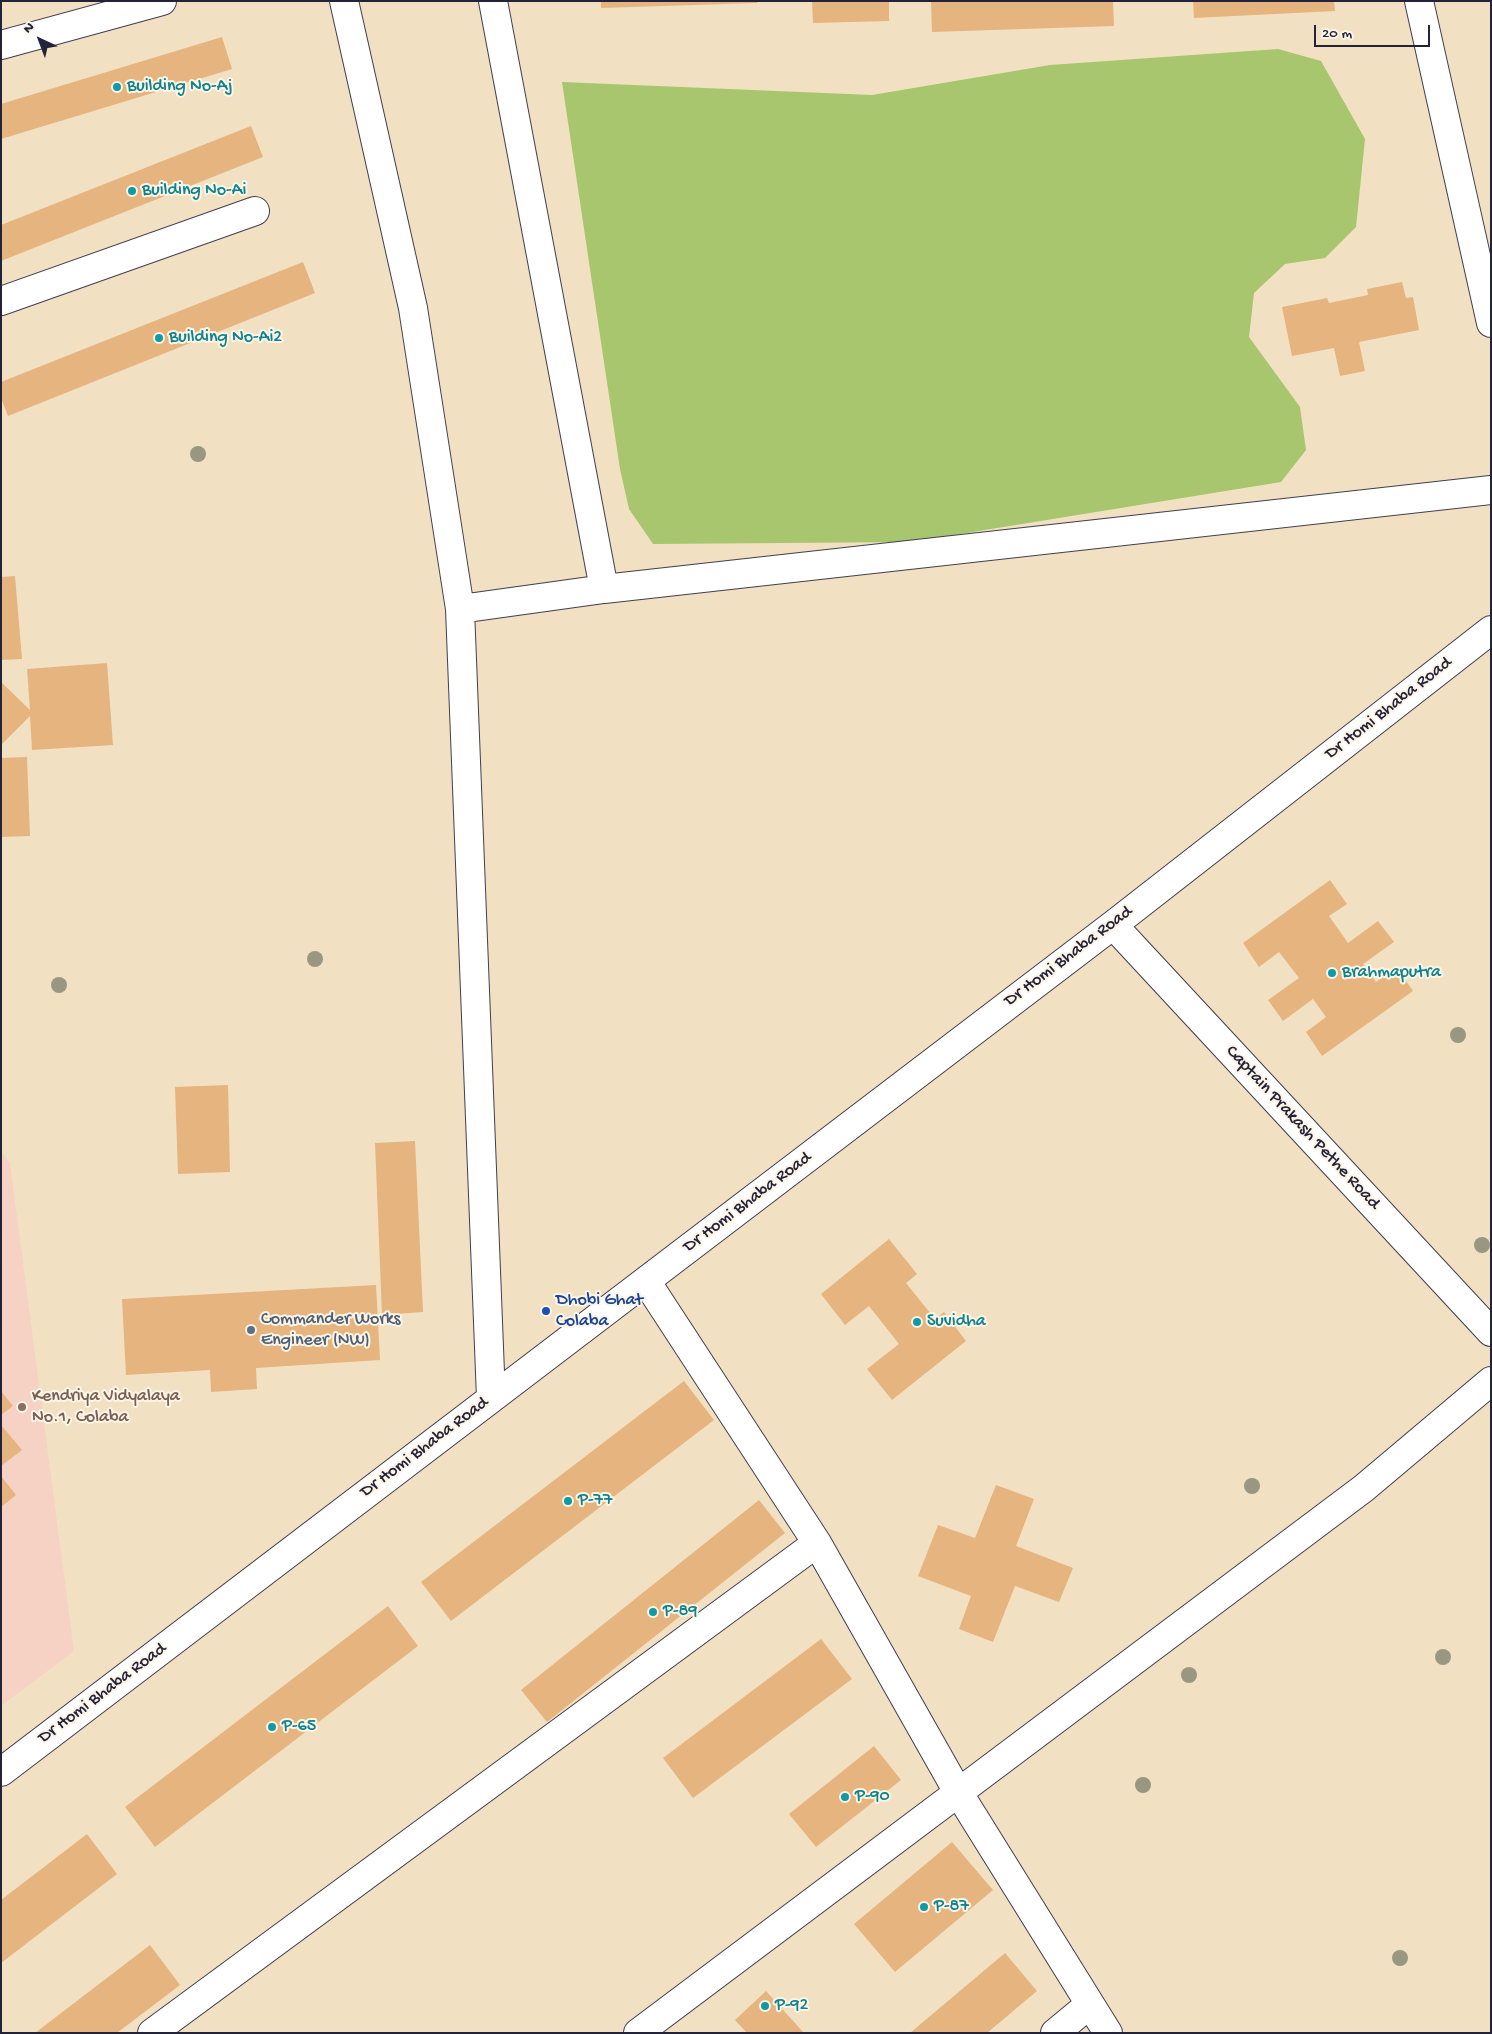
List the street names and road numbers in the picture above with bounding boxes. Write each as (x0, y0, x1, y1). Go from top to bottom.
street label: Dr Homi Bhaba Road (1321, 653, 1457, 765)
street label: Dr Homi Bhaba Road (1001, 902, 1137, 1012)
street label: Captain Prakash Pethe Road (1220, 1041, 1384, 1215)
street label: Dr Homi Bhaba Road (680, 1148, 816, 1258)
street label: Dr Homi Bhaba Road (357, 1393, 493, 1503)
street label: Dr Homi Bhaba Road (35, 1639, 171, 1749)

